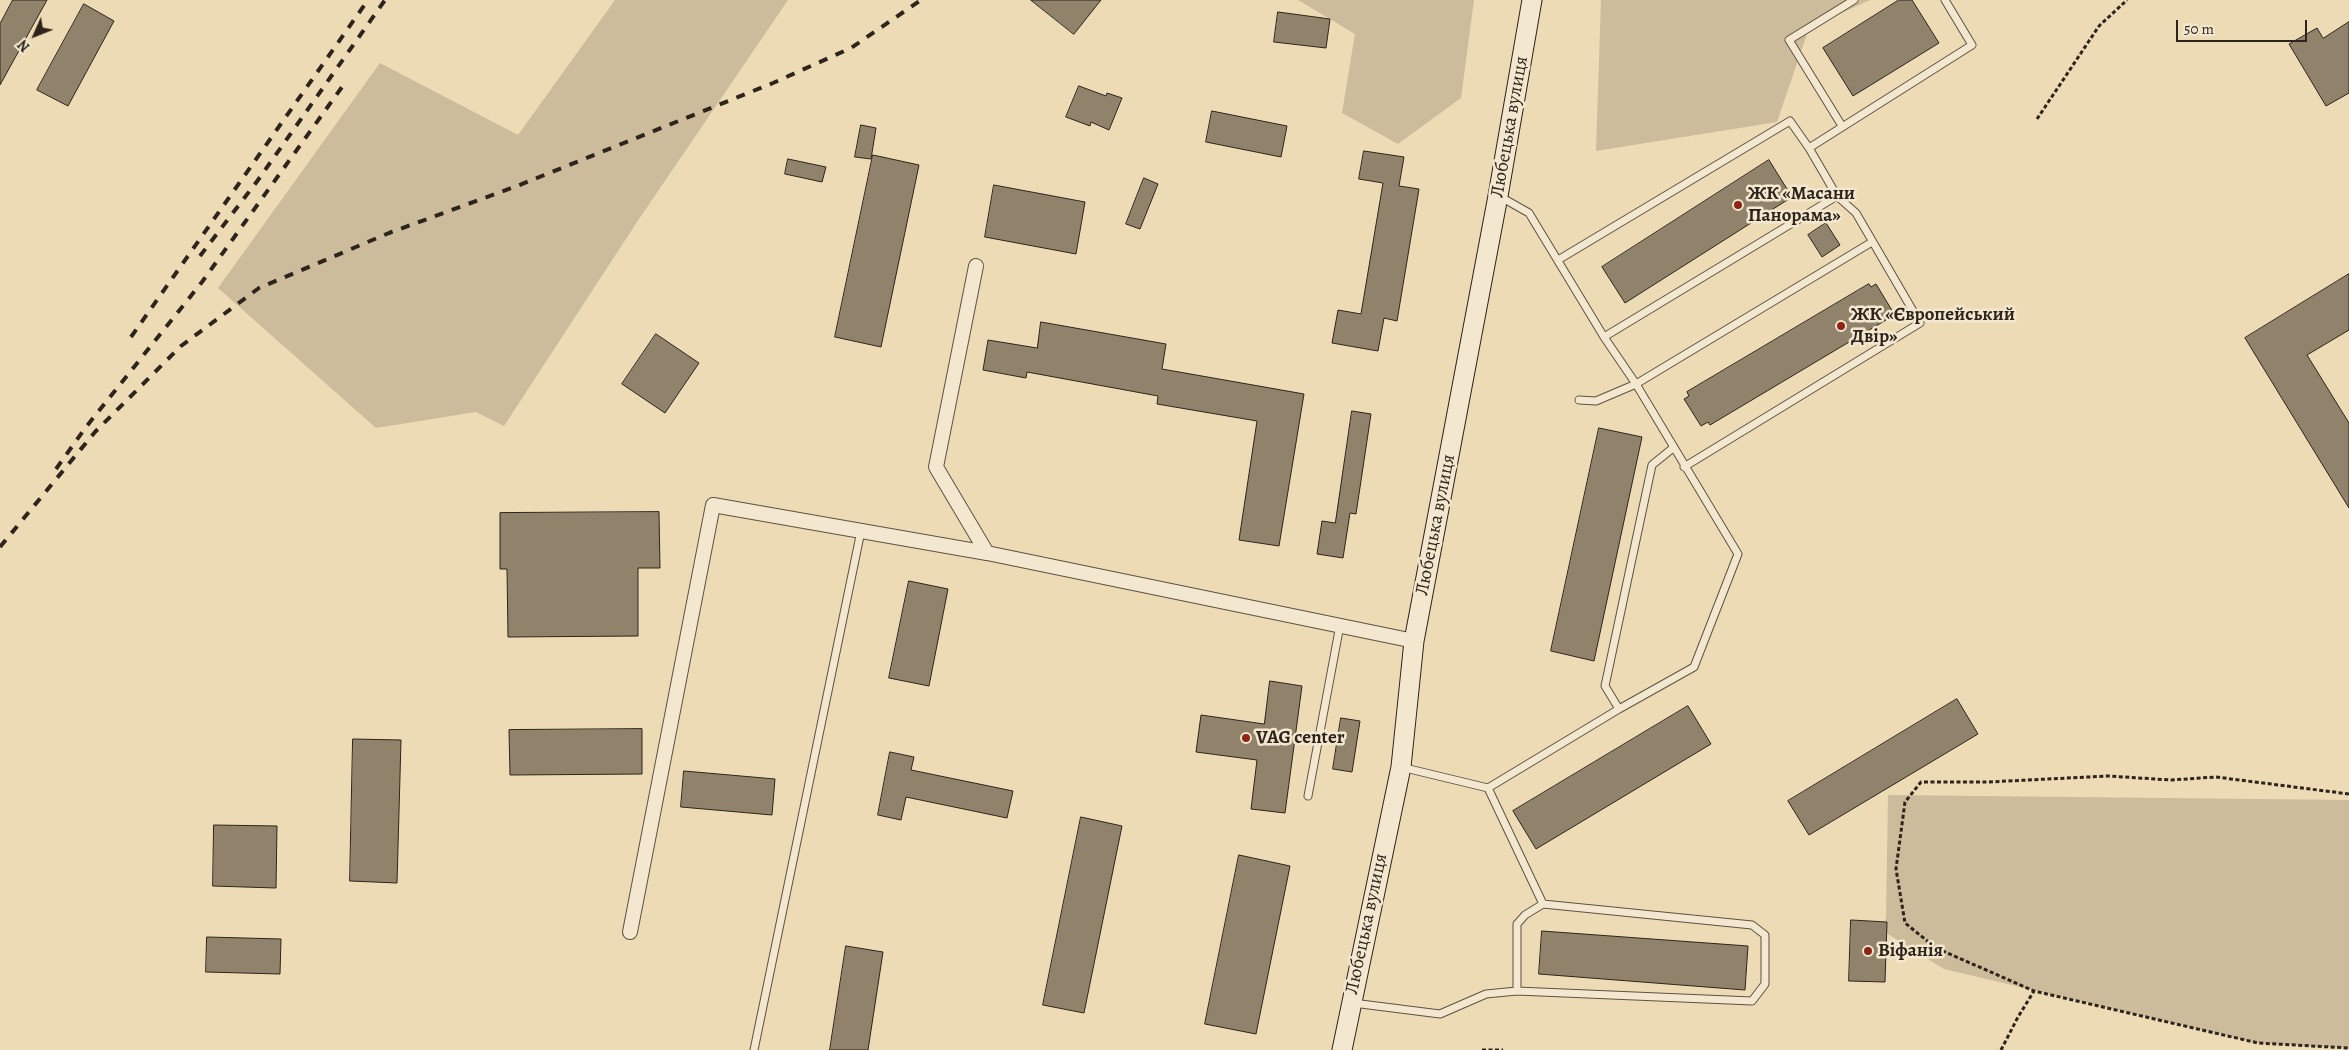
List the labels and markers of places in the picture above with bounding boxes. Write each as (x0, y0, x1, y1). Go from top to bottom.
place label: ЖК «Масани Панорама» (1748, 183, 1855, 227)
marker: ЖК «Масани Панорама» (1732, 199, 1744, 211)
place label: ЖК «Європейський Двір» (1851, 304, 2015, 348)
marker: ЖК «Європейський Двір» (1835, 320, 1847, 332)
place label: VAG center (1256, 727, 1345, 749)
marker: VAG center (1240, 732, 1252, 744)
place label: Віфанія (1878, 940, 1943, 962)
marker: Віфанія (1862, 945, 1874, 957)

